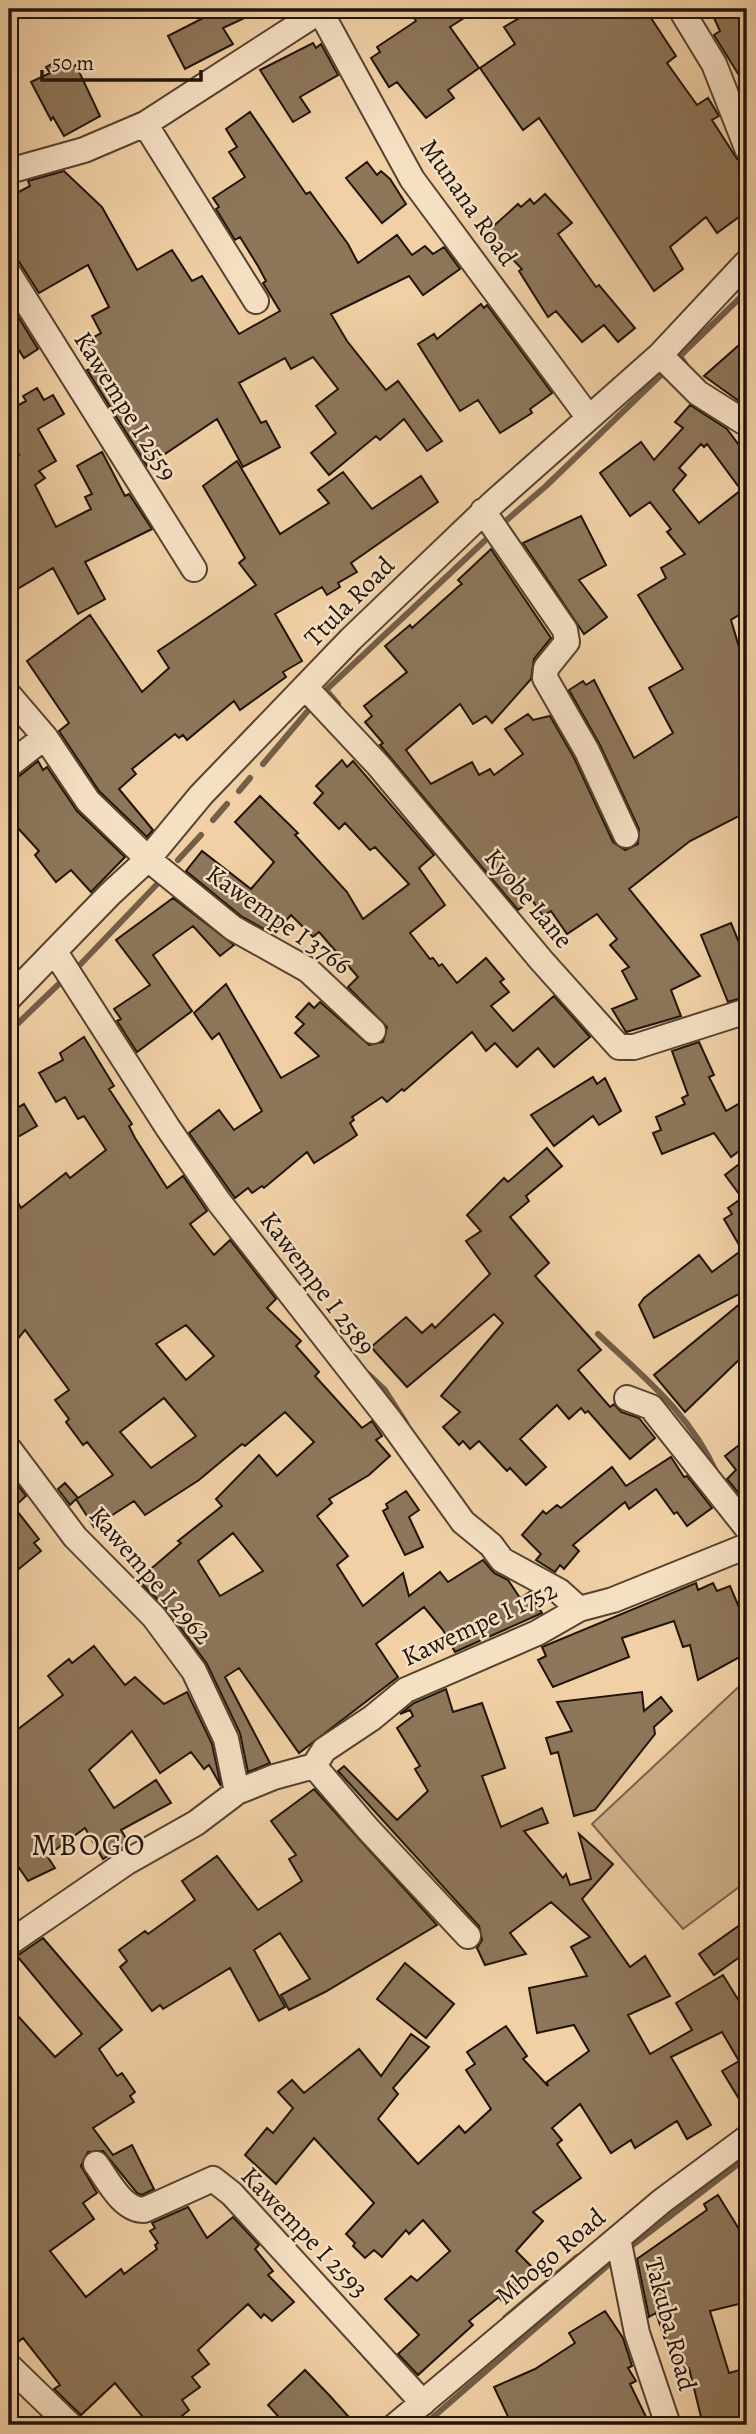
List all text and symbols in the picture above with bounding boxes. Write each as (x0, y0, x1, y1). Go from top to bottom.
scale bar (42, 38, 201, 82)
text: 50 m (52, 49, 94, 77)
street label: Munana Road (412, 132, 525, 273)
street label: Kawempe I 2559 (66, 325, 186, 488)
street label: Ttula Road (296, 548, 402, 654)
street label: Kyobe Lane (476, 841, 581, 956)
street label: Kawempe I 3766 (199, 856, 358, 982)
street label: Kawempe I 2589 (252, 1204, 383, 1362)
street label: Kawempe I 2962 (81, 1499, 220, 1652)
street label: Kawempe I 1752 (396, 1572, 562, 1675)
district label: MBOGO (32, 1825, 146, 1865)
street label: Kawempe I 2593 (233, 2159, 376, 2306)
street label: Mbogo Road (488, 2200, 613, 2313)
street label: Takuba Road (636, 2254, 705, 2395)

